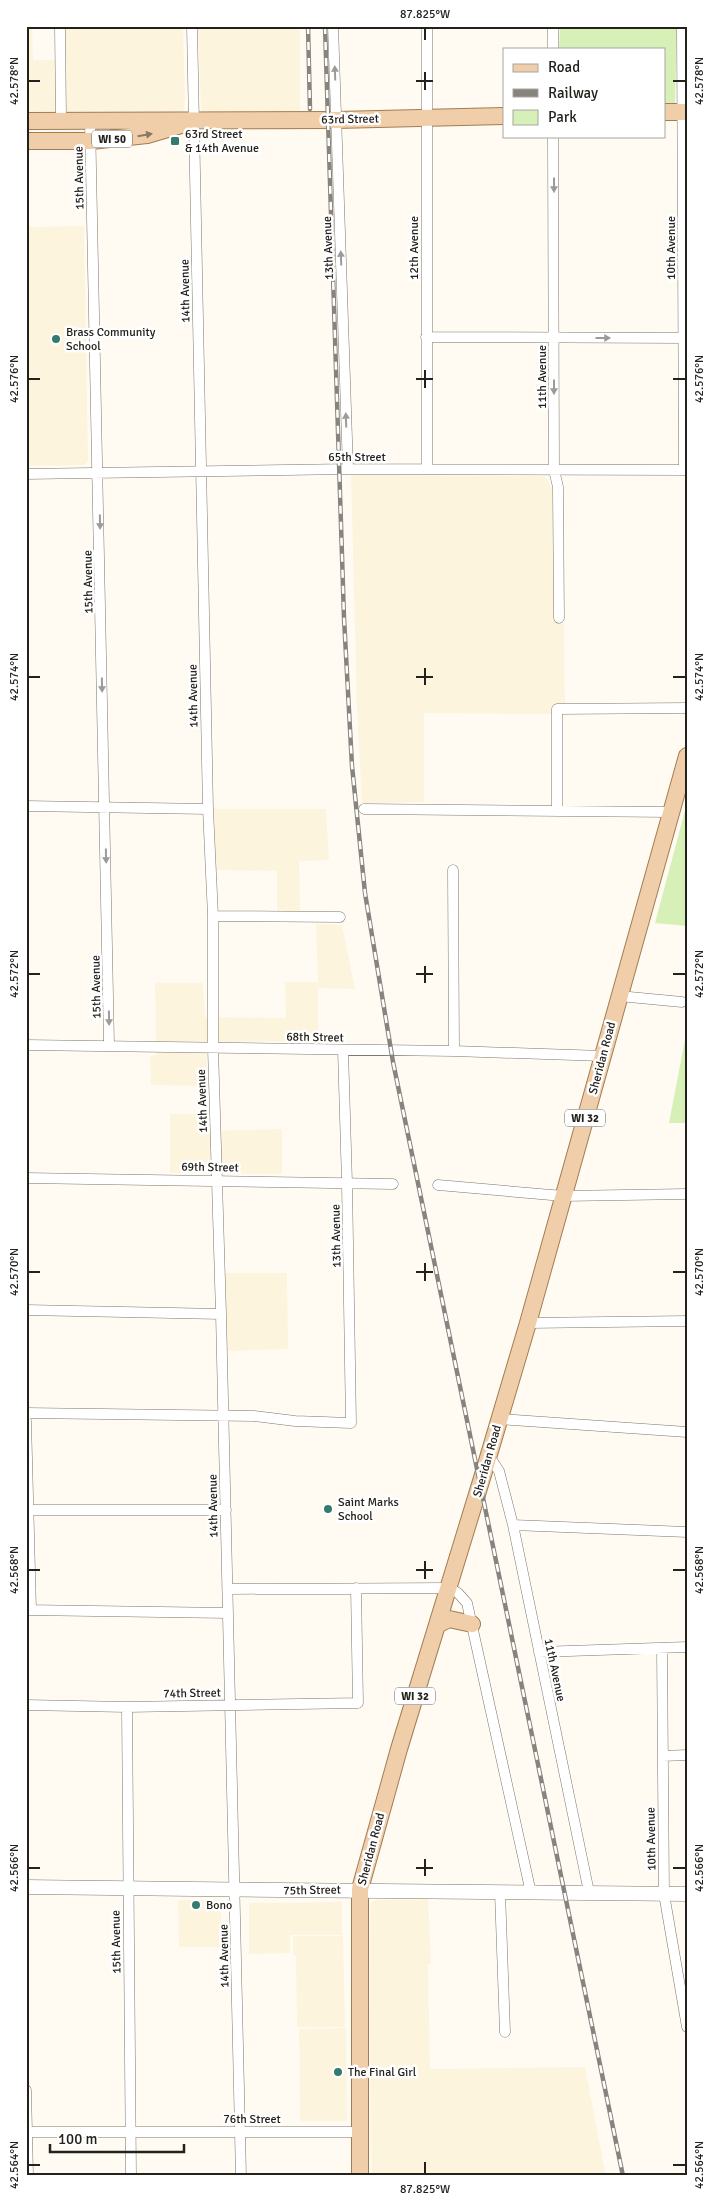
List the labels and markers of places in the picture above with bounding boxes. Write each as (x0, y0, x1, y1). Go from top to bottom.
place label: 63rd Street & 14th Avenue (185, 127, 259, 156)
marker: 63rd Street & 14th Avenue (169, 135, 181, 147)
place label: Brass Community School (66, 325, 156, 354)
marker: Brass Community School (50, 333, 62, 345)
place label: Saint Marks School (338, 1495, 399, 1524)
marker: Saint Marks School (322, 1503, 334, 1515)
place label: Bono (206, 1898, 232, 1913)
marker: Bono (190, 1899, 202, 1911)
place label: The Final Girl (348, 2065, 417, 2080)
marker: The Final Girl (332, 2066, 344, 2078)

